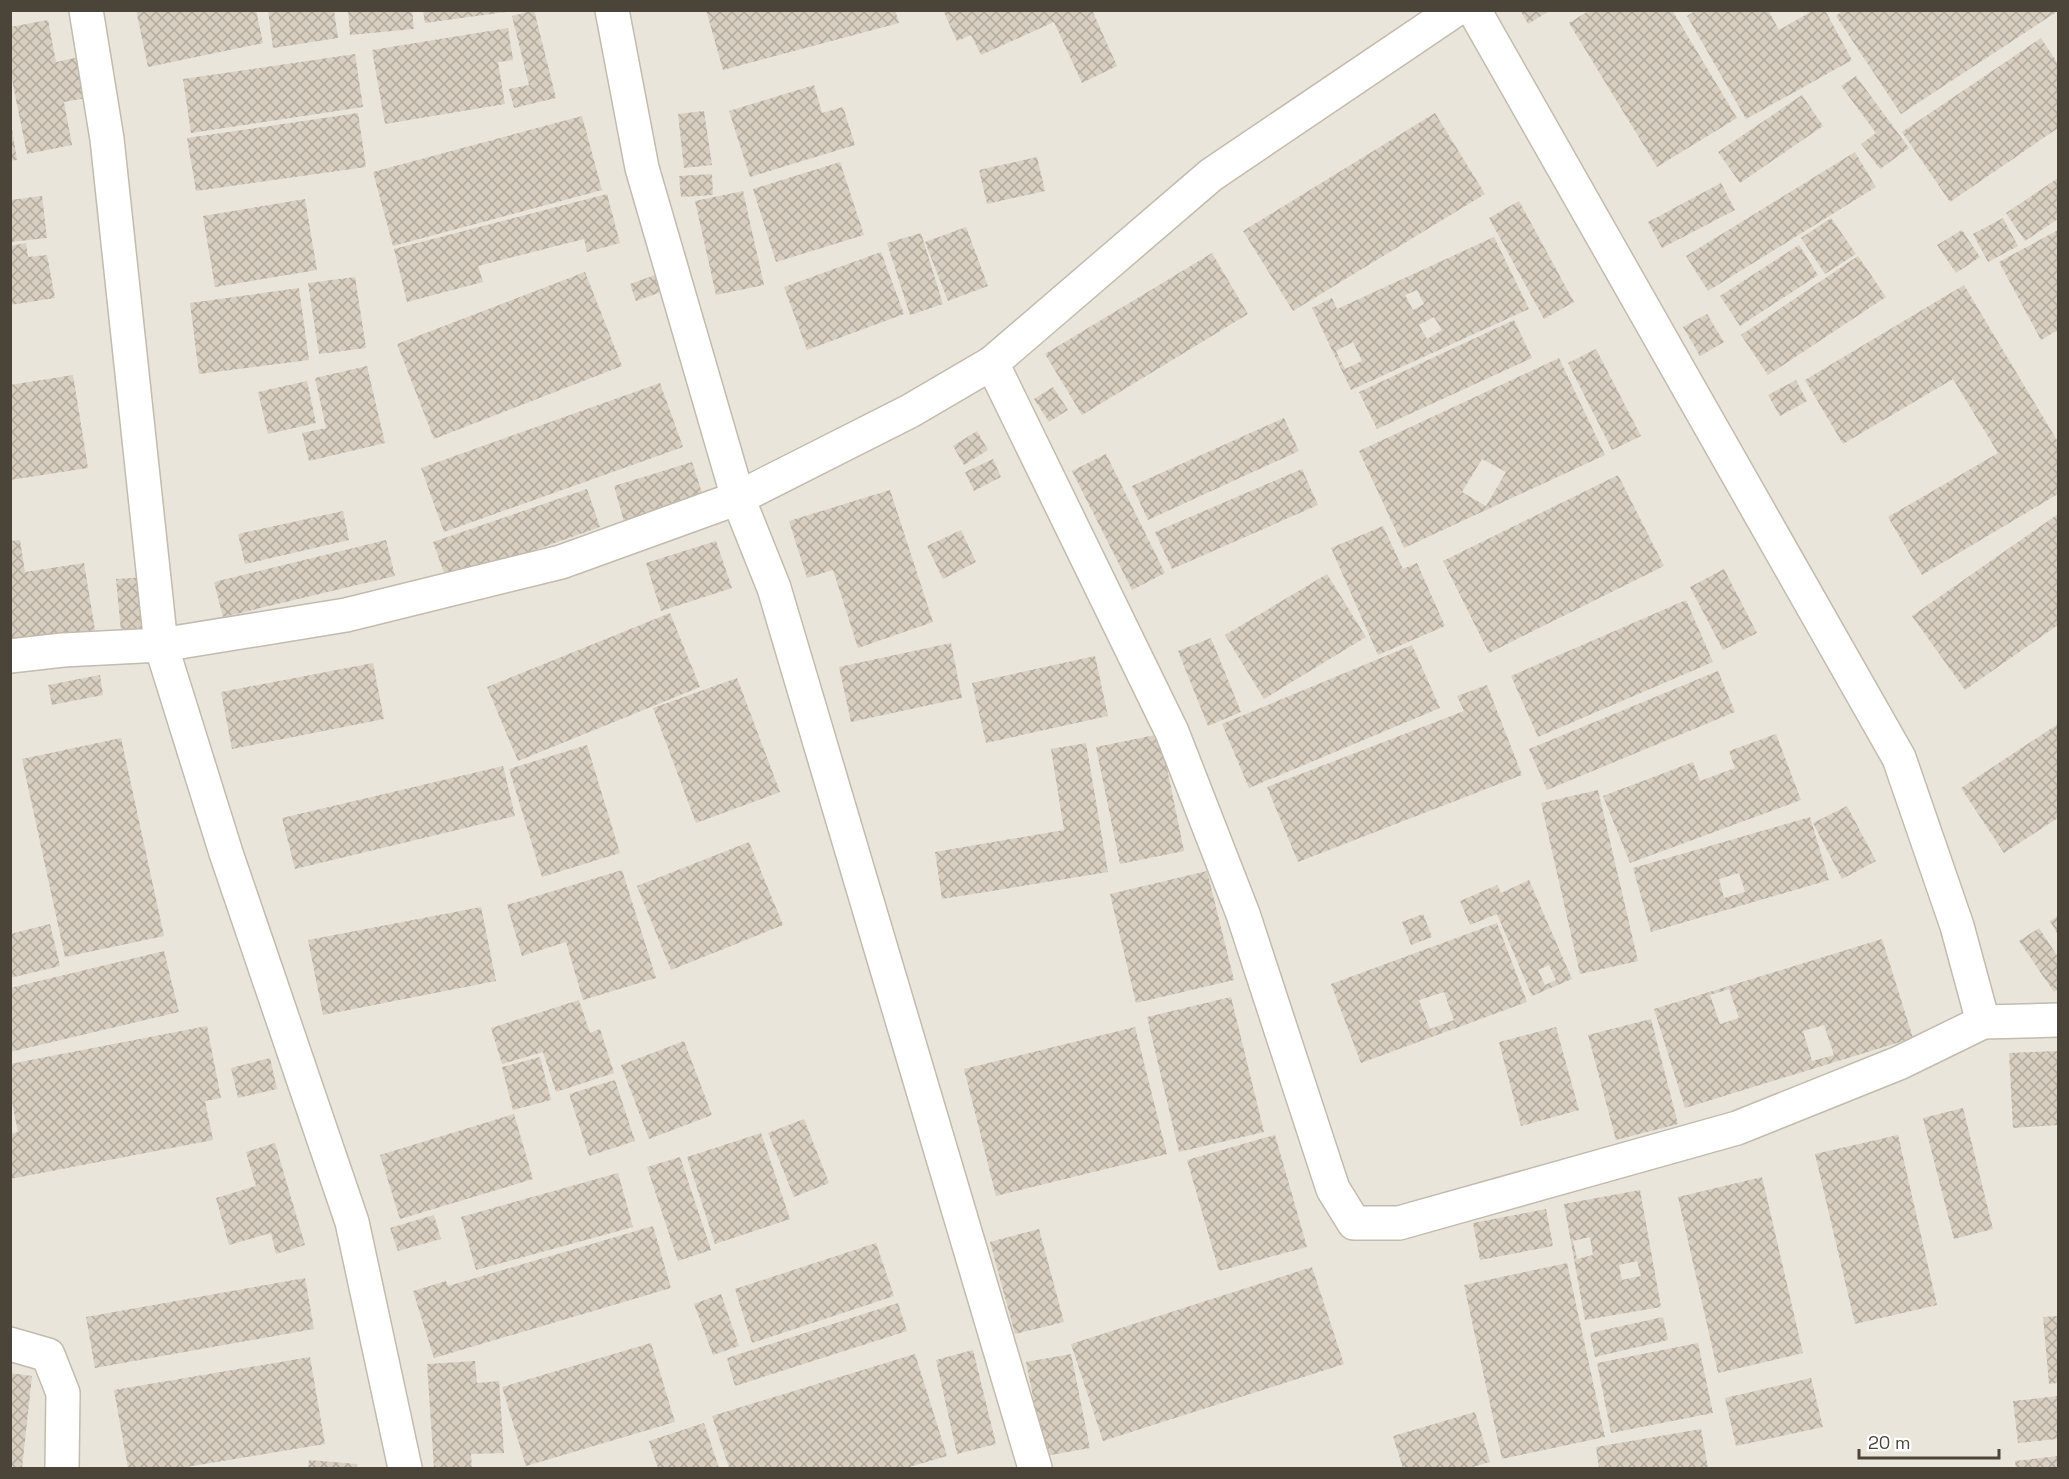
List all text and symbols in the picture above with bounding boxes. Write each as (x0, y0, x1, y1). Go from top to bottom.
scale bar (1859, 1422, 1998, 1460)
text: 20 m (1868, 1431, 1911, 1454)

